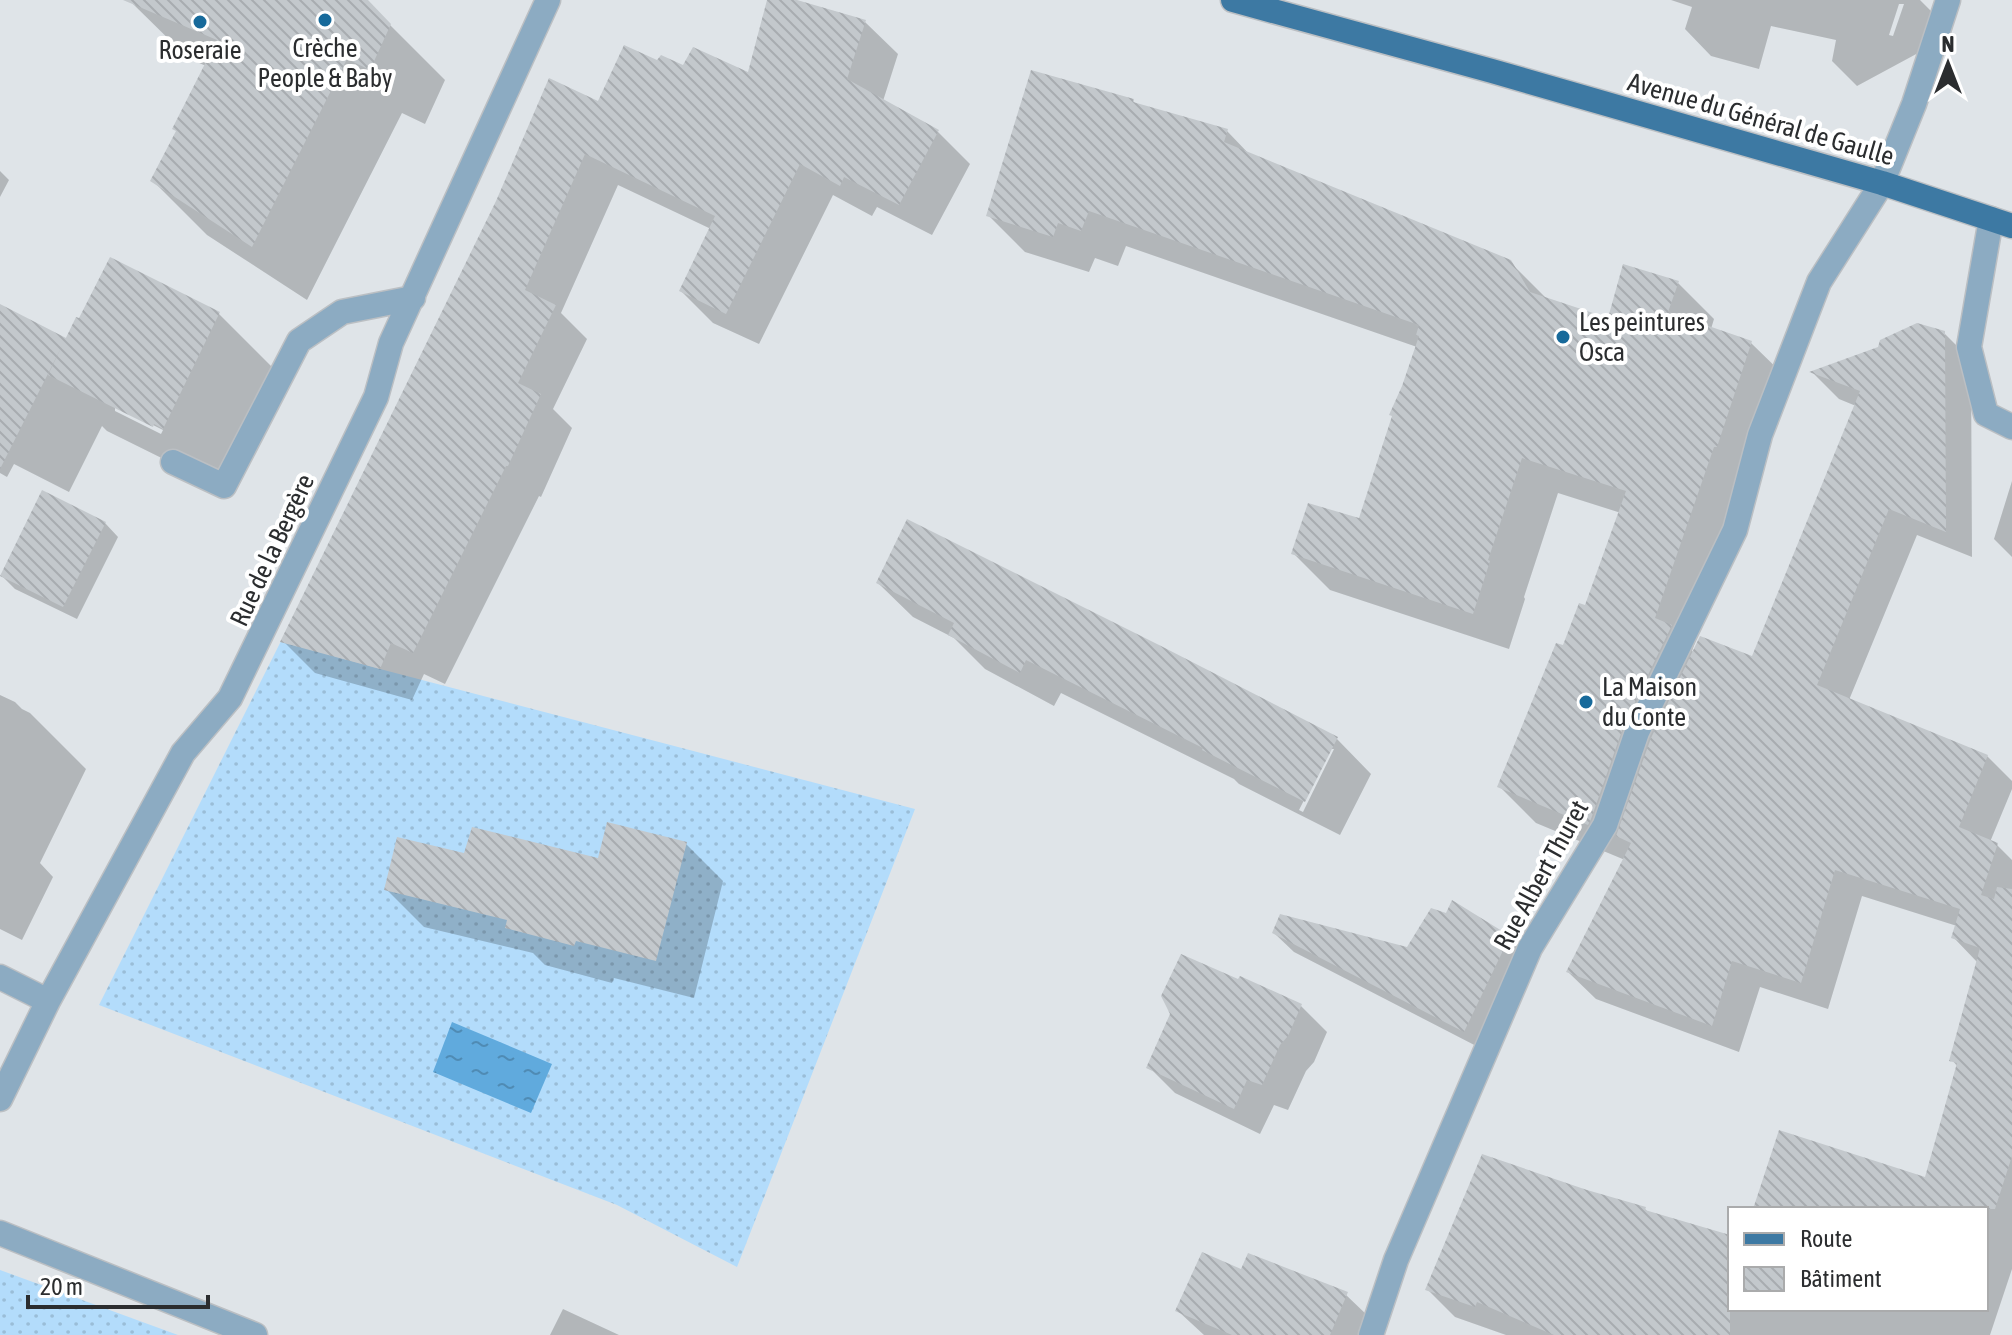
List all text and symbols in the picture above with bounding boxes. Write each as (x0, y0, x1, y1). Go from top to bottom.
marker: Crèche People & Baby (316, 11, 334, 29)
marker: Roseraie (191, 13, 209, 31)
north arrow (1908, 24, 1988, 104)
text: N (1942, 31, 1954, 57)
place label: Crèche People & Baby (258, 33, 393, 93)
place label: Roseraie (158, 35, 242, 65)
street label: Avenue du Général de Gaulle (1625, 67, 1897, 171)
place label: Les peintures Osca (1579, 307, 1705, 367)
marker: Les peintures Osca (1554, 328, 1572, 346)
street label: Rue de la Bergère (224, 469, 320, 631)
place label: La Maison du Conte (1602, 672, 1697, 732)
marker: La Maison du Conte (1577, 693, 1595, 711)
street label: Rue Albert Thuret (1488, 795, 1594, 955)
legend (1728, 1207, 1988, 1311)
text: Route (1800, 1225, 1852, 1252)
scale bar (28, 1259, 208, 1309)
text: Bâtiment (1800, 1265, 1882, 1292)
text: 20 m (40, 1273, 83, 1300)

